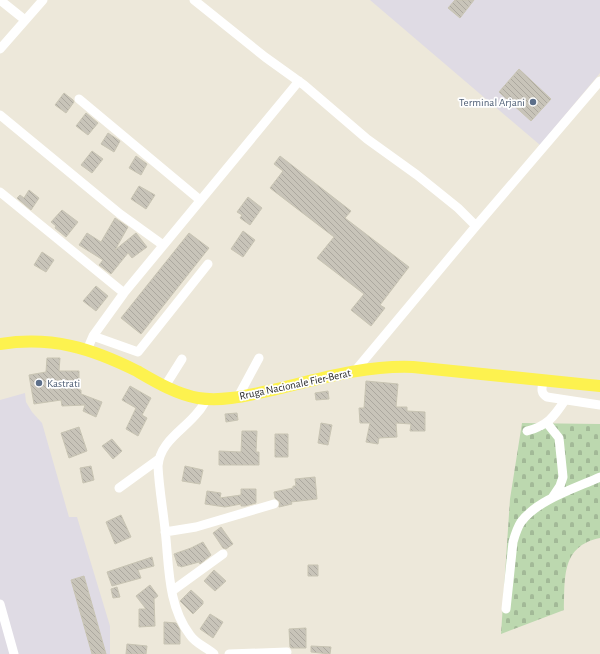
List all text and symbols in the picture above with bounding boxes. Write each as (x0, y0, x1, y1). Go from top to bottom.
place label: Terminal Arjani (459, 97, 525, 108)
marker: Terminal Arjani (528, 97, 538, 107)
street label: Rruga Nacionale Fier-Berat (238, 367, 352, 402)
marker: Kastrati (34, 378, 44, 388)
place label: Kastrati (47, 378, 80, 389)

